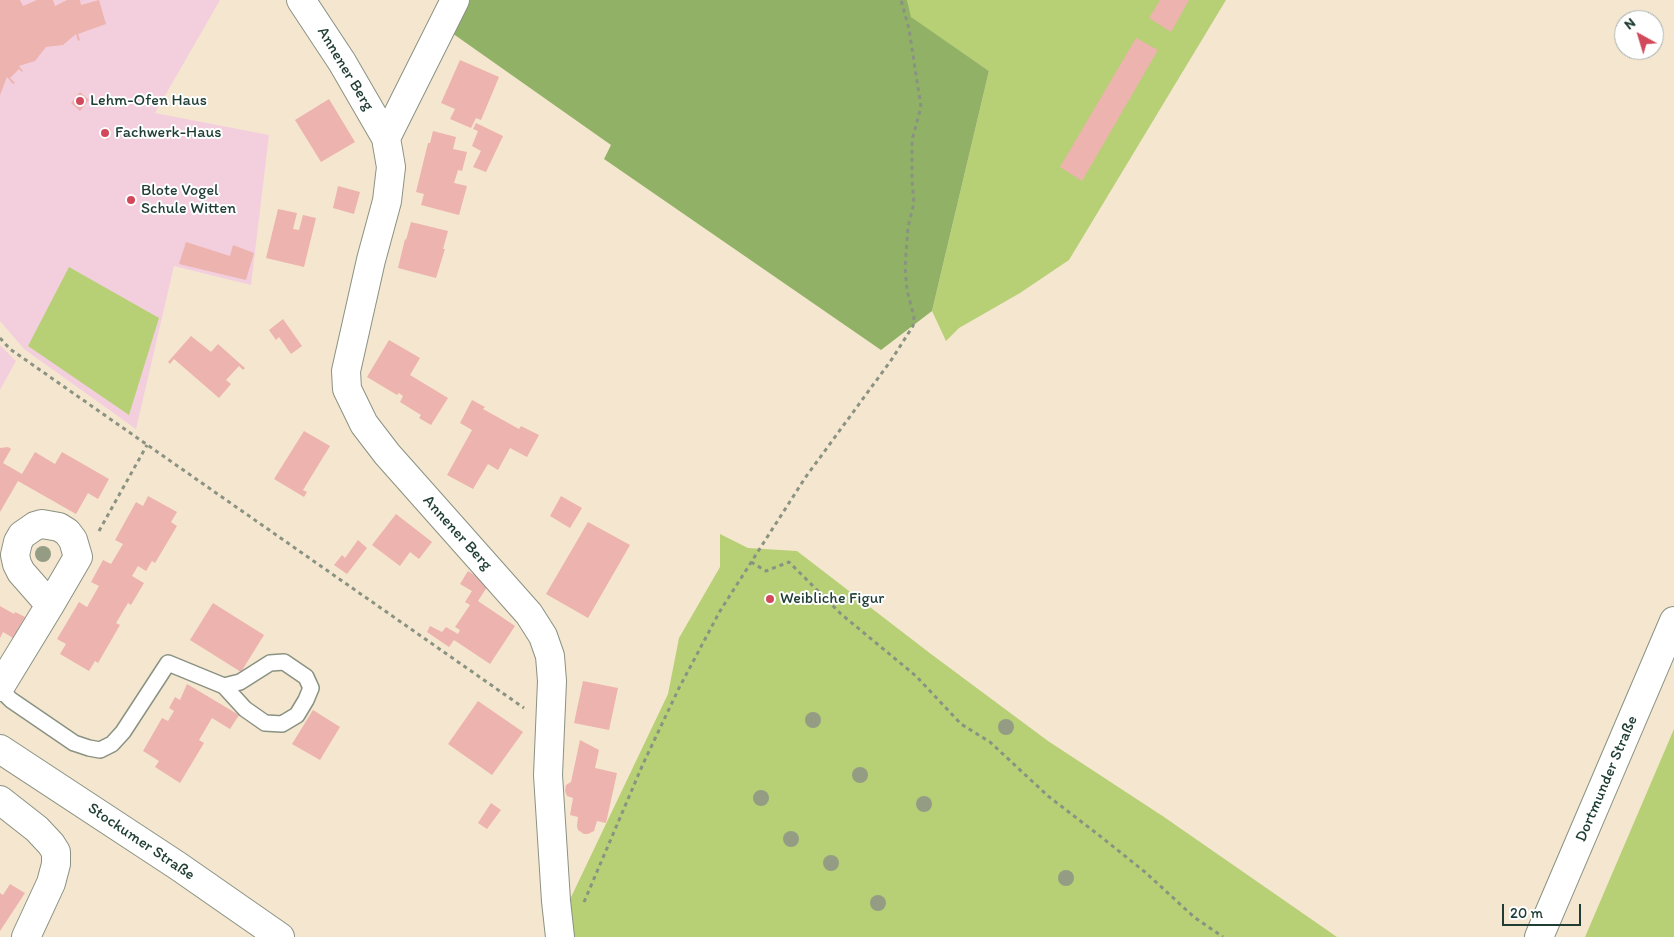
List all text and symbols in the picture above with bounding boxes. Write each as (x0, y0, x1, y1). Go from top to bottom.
north arrow (1614, 10, 1664, 60)
text: N (1621, 14, 1639, 33)
street label: Annener Berg (312, 24, 378, 114)
place label: Lehm-Ofen Haus (90, 91, 207, 111)
marker: Lehm-Ofen Haus (74, 95, 86, 107)
place label: Fachwerk-Haus (115, 123, 222, 143)
marker: Fachwerk-Haus (99, 127, 111, 139)
place label: Blote Vogel Schule Witten (141, 181, 236, 219)
marker: Blote Vogel Schule Witten (125, 194, 137, 206)
street label: Annener Berg (418, 491, 496, 575)
place label: Weibliche Figur (780, 589, 884, 609)
marker: Weibliche Figur (764, 593, 776, 605)
street label: Dortmunder Straße (1572, 713, 1642, 845)
street label: Stockumer Straße (84, 799, 198, 885)
scale bar (1504, 894, 1583, 926)
text: 20 m (1510, 904, 1543, 922)

